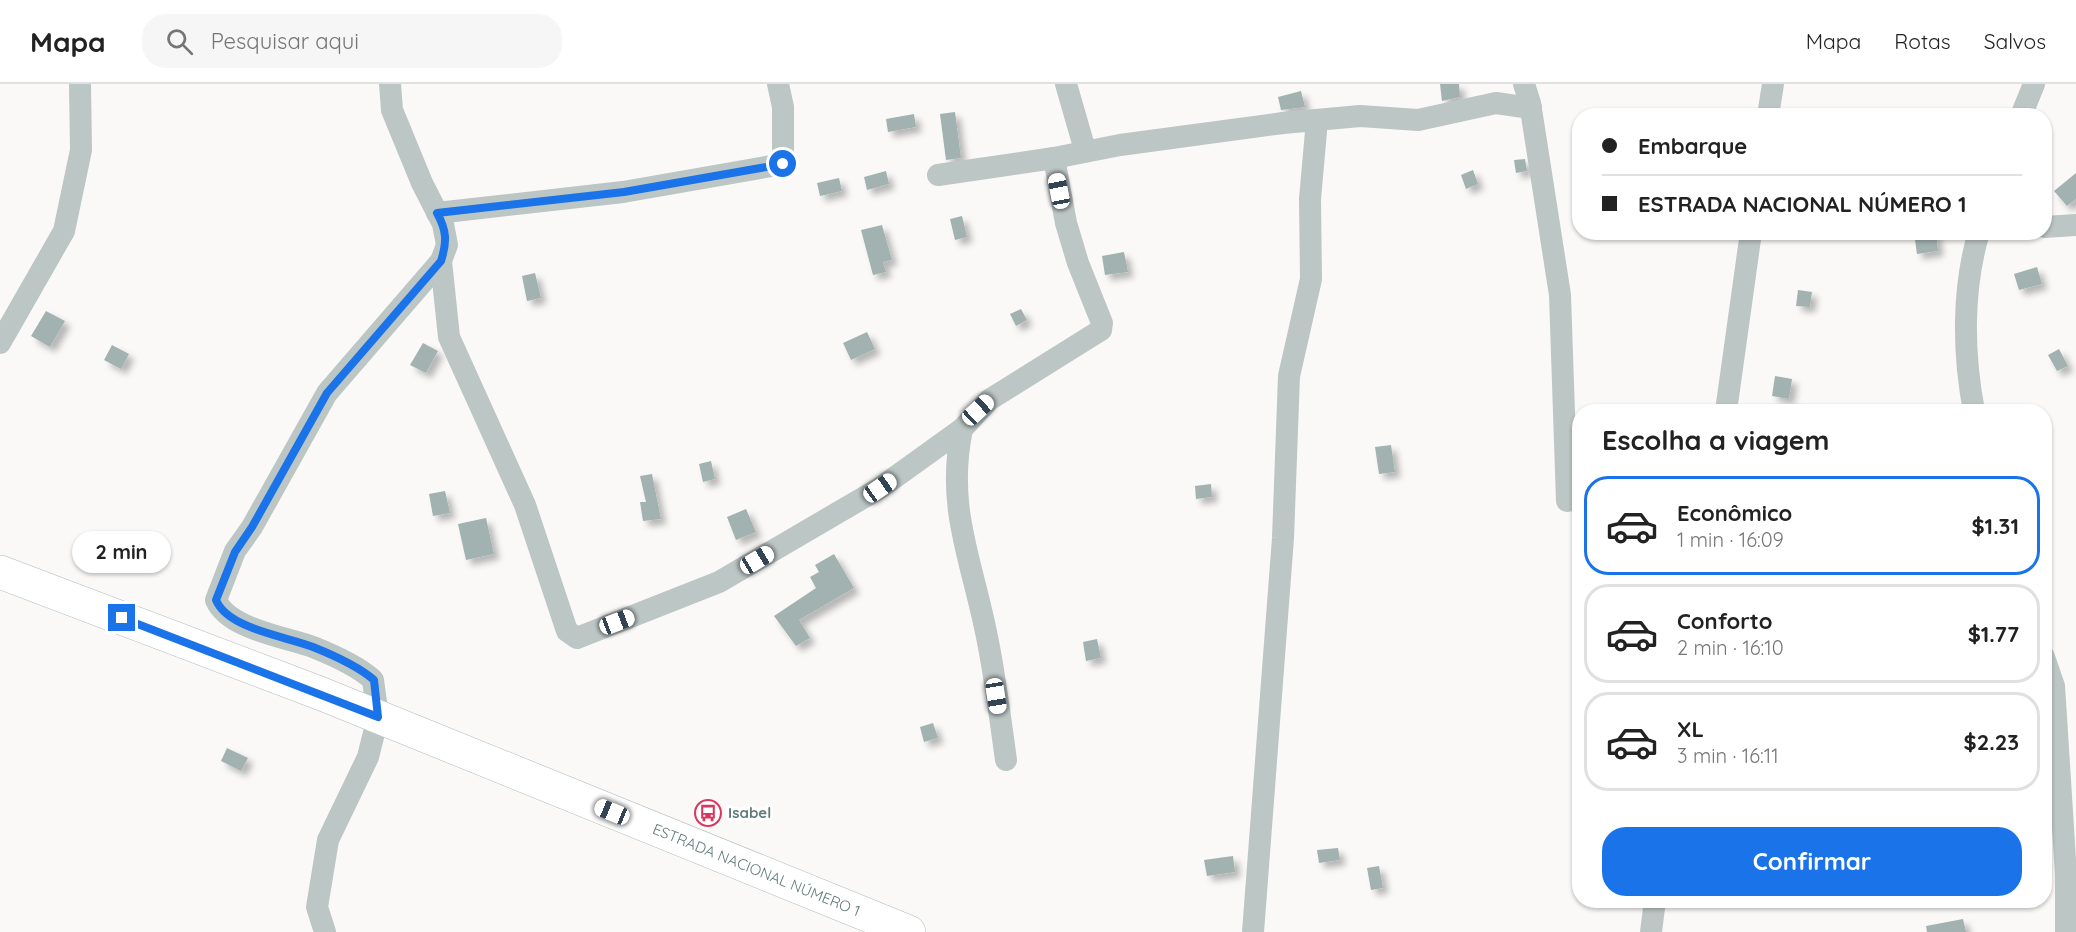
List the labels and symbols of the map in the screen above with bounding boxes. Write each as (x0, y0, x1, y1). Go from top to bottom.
route start (769, 150, 796, 177)
car (1047, 172, 1071, 210)
car (959, 391, 997, 429)
car (860, 470, 900, 506)
callout: 2 min (72, 531, 172, 573)
car (737, 543, 777, 577)
route end (108, 604, 135, 631)
car (597, 607, 637, 637)
car (984, 677, 1008, 715)
car (592, 797, 632, 827)
bus stop icon: Isabel (693, 798, 723, 828)
place label: Isabel (728, 803, 771, 822)
street label: ESTRADA NACIONAL NÚMERO 1 (650, 819, 863, 920)

